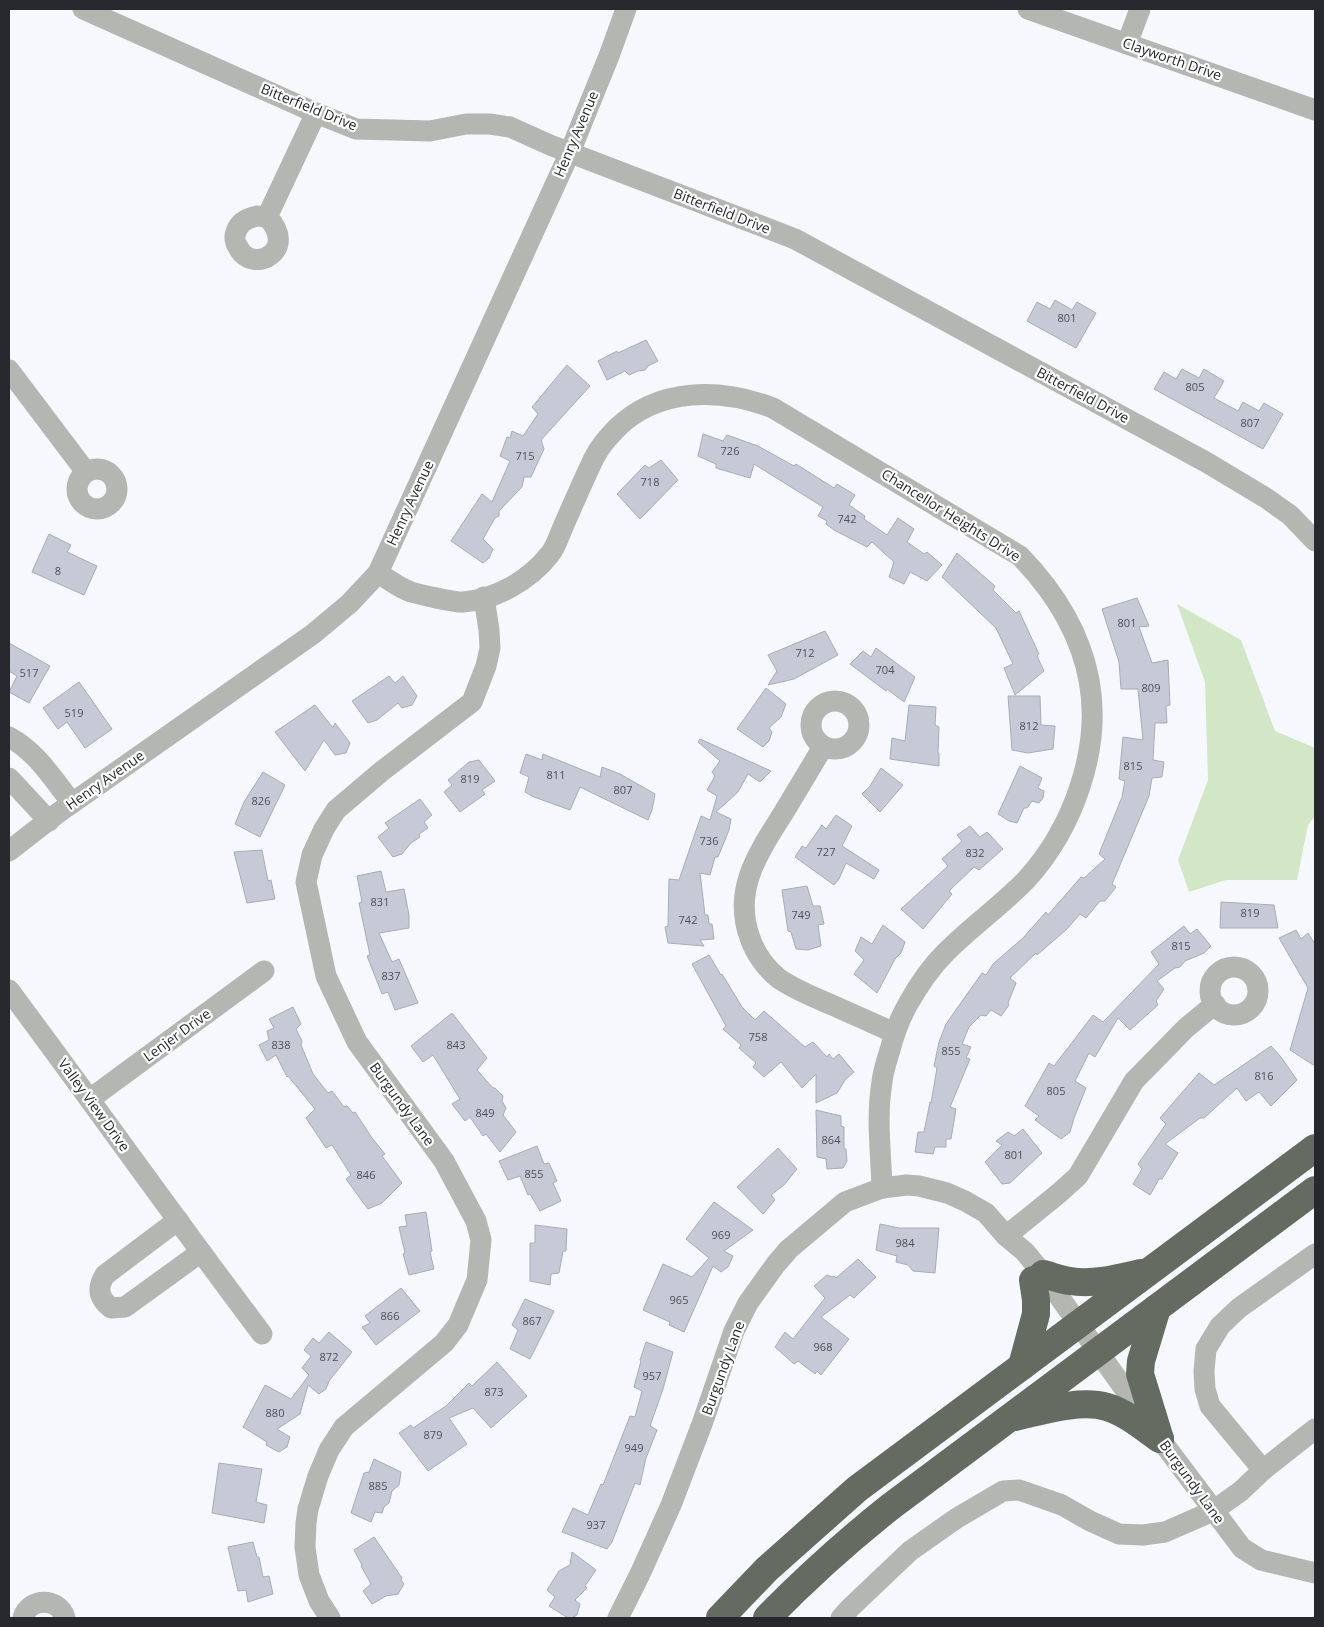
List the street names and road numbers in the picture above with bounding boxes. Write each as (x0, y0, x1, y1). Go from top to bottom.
street label: Clayworth Drive (1120, 33, 1224, 84)
street label: Bitterfield Drive (258, 79, 360, 135)
street label: Henry Avenue (549, 88, 602, 180)
street label: Bitterfield Drive (671, 183, 773, 238)
street label: Bitterfield Drive (1034, 362, 1133, 427)
street label: Henry Avenue (382, 457, 438, 548)
street label: Chancellor Heights Drive (878, 464, 1025, 565)
street label: Henry Avenue (62, 745, 148, 814)
street label: Lenjer Drive (139, 1004, 214, 1065)
street label: Valley View Drive (54, 1055, 135, 1155)
street label: Burgundy Lane (366, 1058, 439, 1149)
street label: Burgundy Lane (697, 1318, 748, 1418)
street label: Burgundy Lane (1156, 1436, 1229, 1527)

